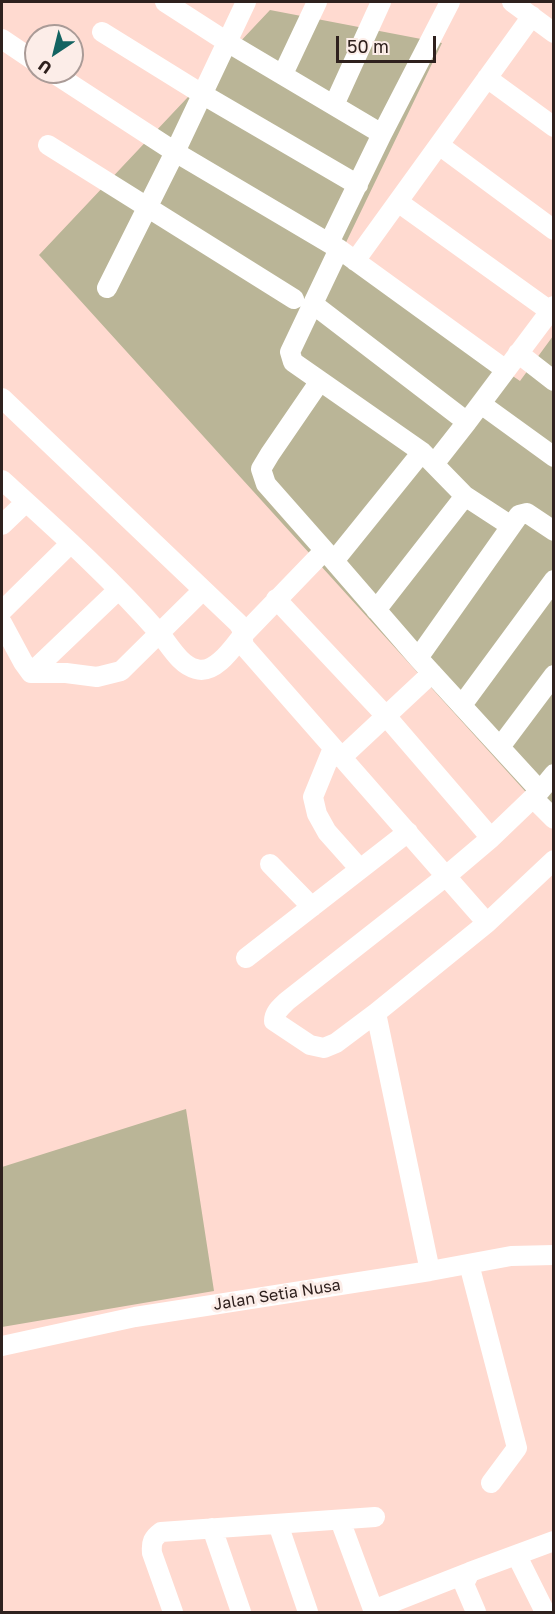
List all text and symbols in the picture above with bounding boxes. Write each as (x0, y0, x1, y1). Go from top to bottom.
north arrow (24, 24, 84, 84)
scale bar (339, 24, 440, 62)
text: 50 m (347, 35, 389, 57)
text: U (34, 56, 55, 79)
street label: Jalan Setia Nusa (212, 1275, 342, 1315)

